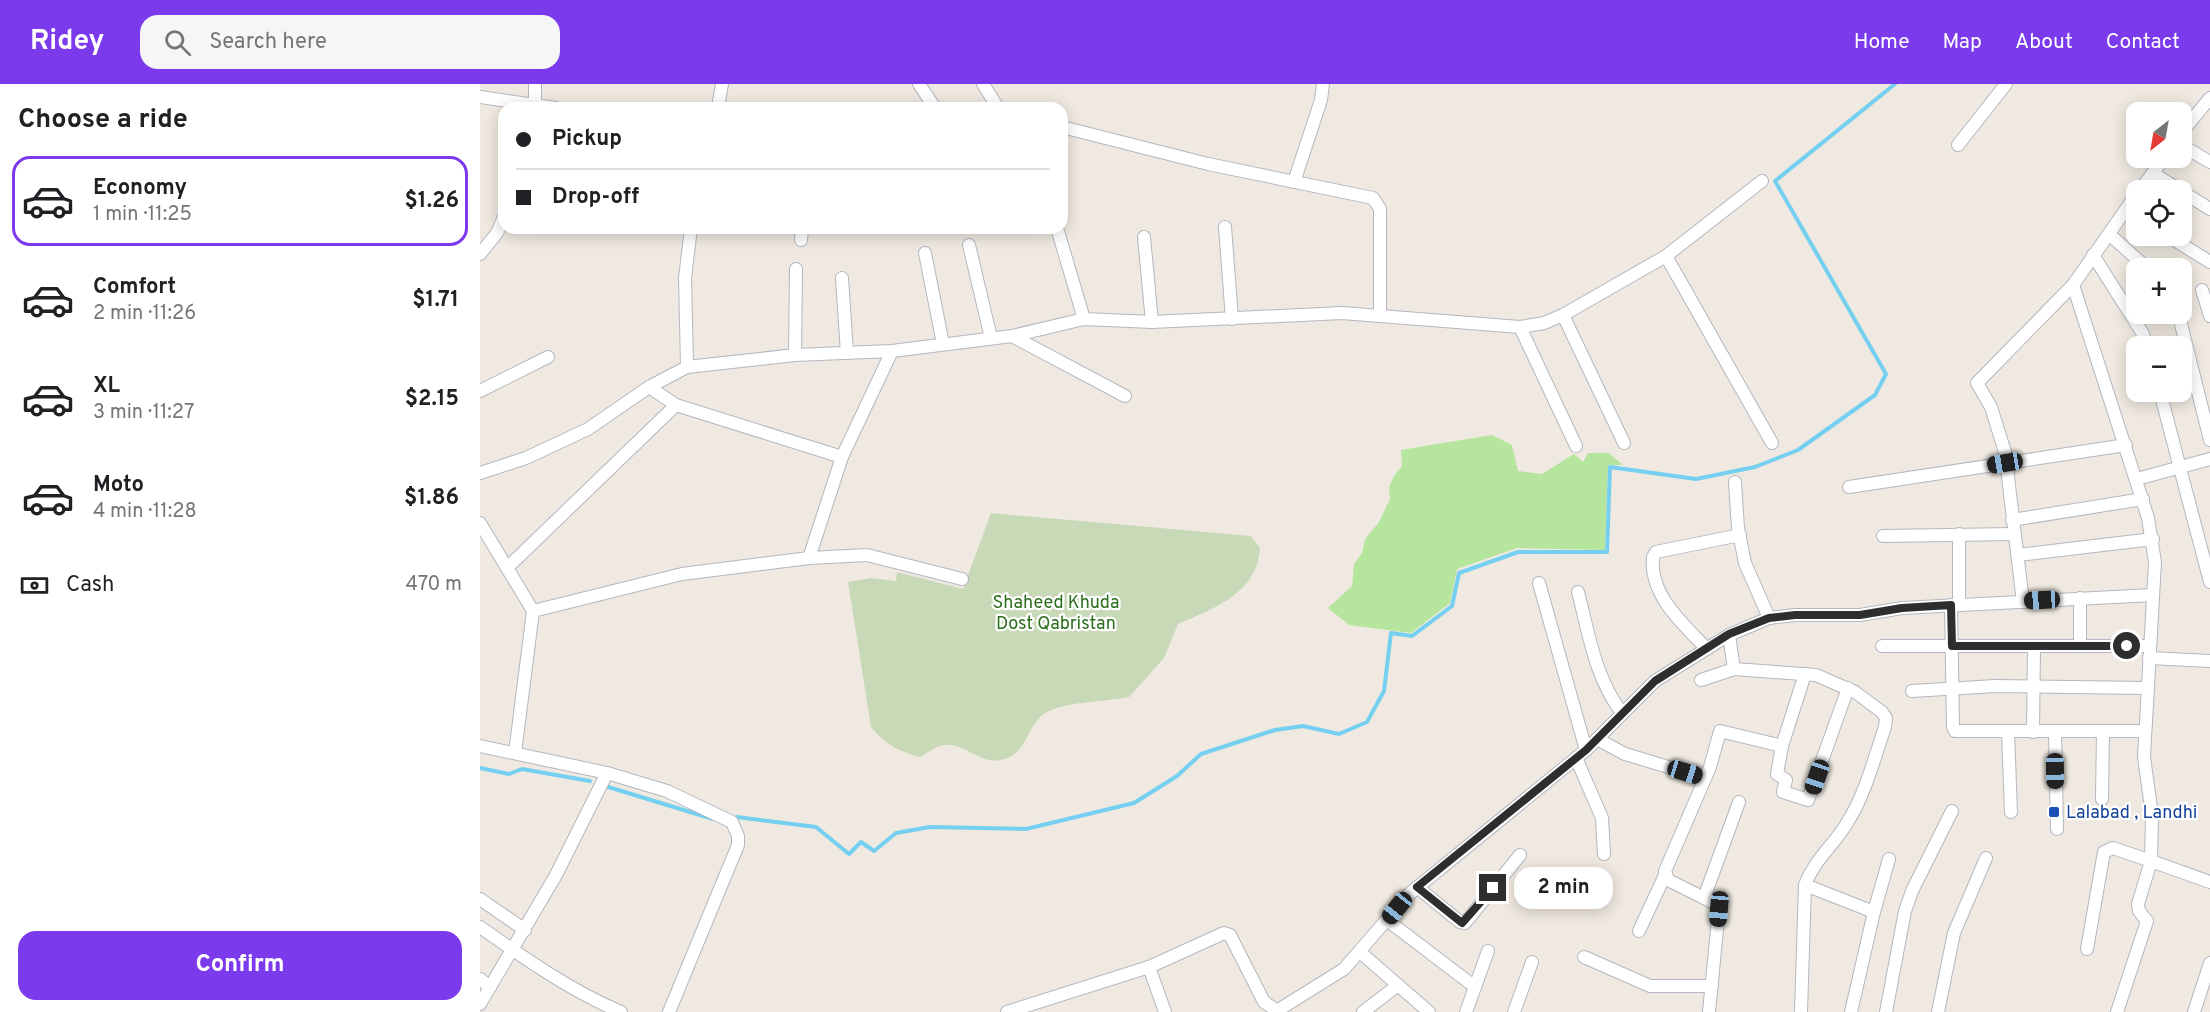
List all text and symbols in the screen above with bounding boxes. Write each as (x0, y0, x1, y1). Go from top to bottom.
search box (140, 15, 560, 69)
text: Ridey (30, 24, 104, 60)
icon: search (161, 26, 194, 59)
text: Search here (209, 29, 327, 56)
text: Home (1854, 29, 1910, 56)
text: Map (1943, 29, 1982, 56)
text: About (2015, 29, 2073, 56)
text: Contact (2106, 29, 2180, 56)
north arrow (2126, 102, 2192, 168)
map controls (2126, 102, 2192, 402)
text: Choose a ride (18, 103, 188, 137)
text: Pickup (552, 126, 622, 153)
icon: car (21, 174, 75, 228)
text: Economy (93, 175, 187, 202)
button: locate (2126, 180, 2192, 246)
text: Drop-off (552, 184, 639, 211)
text: $1.26 (404, 188, 459, 215)
text: 1 min · 11:25 (93, 202, 192, 228)
button: + (2126, 258, 2192, 324)
icon: car (21, 273, 75, 327)
text: Comfort (93, 274, 176, 301)
text: $1.71 (412, 287, 459, 314)
text: 2 min · 11:26 (93, 301, 196, 327)
button: − (2126, 336, 2192, 402)
icon: car (21, 372, 75, 426)
text: XL (93, 373, 120, 400)
text: $2.15 (405, 386, 459, 413)
text: 3 min · 11:27 (93, 400, 194, 426)
car (1986, 451, 2024, 475)
icon: car (21, 471, 75, 525)
text: Moto (93, 472, 144, 499)
text: $1.86 (404, 485, 459, 512)
text: 4 min · 11:28 (93, 499, 197, 525)
icon: cash (18, 569, 51, 602)
text: Cash (66, 572, 115, 599)
text: 470 m (405, 572, 462, 598)
car (2024, 590, 2060, 610)
park label: Shaheed Khuda Dost Qabristan (993, 592, 1119, 636)
route start (2113, 632, 2140, 659)
car (2046, 753, 2064, 789)
car (1803, 757, 1831, 797)
car (1665, 758, 1705, 786)
place label: Lalabad , Landhi (2066, 802, 2197, 825)
marker: Lalabad , Landhi (2047, 805, 2061, 819)
callout: 2 min (1514, 867, 1613, 909)
route end (1479, 874, 1506, 901)
text: 2 min (1537, 875, 1590, 901)
car (1379, 888, 1415, 928)
car (1708, 890, 1730, 928)
button: Confirm (18, 931, 462, 1000)

